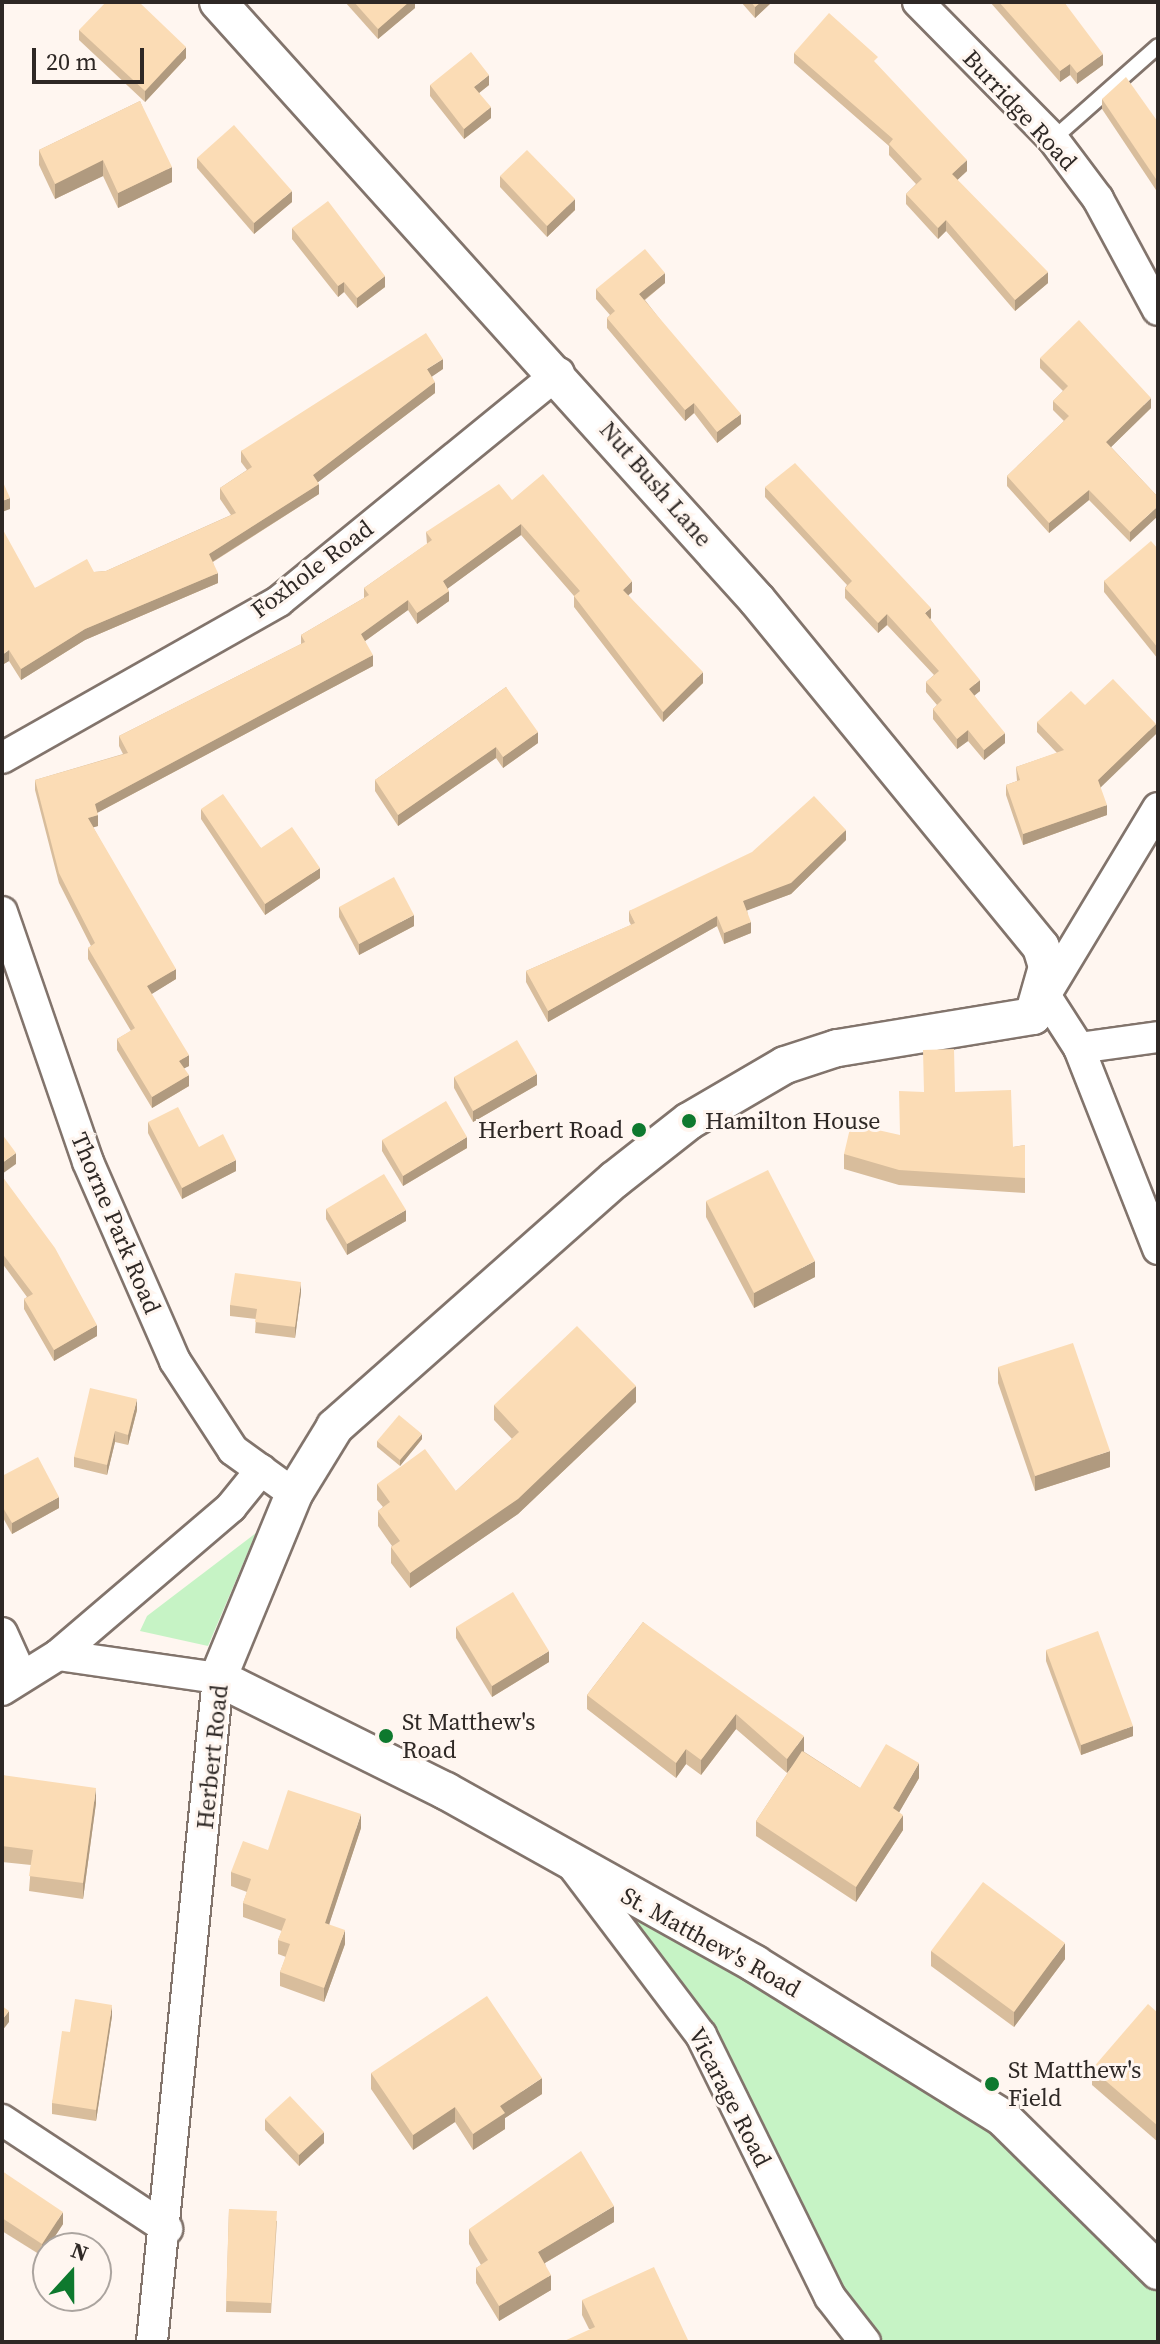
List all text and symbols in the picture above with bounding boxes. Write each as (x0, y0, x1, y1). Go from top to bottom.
scale bar (36, 32, 148, 82)
street label: Burridge Road (957, 44, 1083, 176)
text: 20 m (46, 45, 97, 78)
street label: Nut Bush Lane (594, 415, 718, 553)
street label: Foxhole Road (245, 514, 379, 624)
place label: Hamilton House (705, 1107, 881, 1135)
marker: Hamilton House (680, 1112, 698, 1130)
place label: Herbert Road (478, 1116, 623, 1144)
marker: Herbert Road (630, 1121, 648, 1139)
street label: Thorne Park Road (65, 1128, 167, 1318)
street label: Herbert Road (190, 1683, 234, 1831)
place label: St Matthew's Road (402, 1708, 535, 1764)
marker: St Matthew's Road (377, 1727, 395, 1745)
street label: St. Matthew's Road (616, 1881, 806, 2003)
street label: Vicarage Road (683, 2022, 777, 2172)
place label: St Matthew's Field (1008, 2056, 1141, 2112)
marker: St Matthew's Field (983, 2075, 1001, 2093)
north arrow (32, 2232, 112, 2312)
text: N (67, 2235, 93, 2268)

